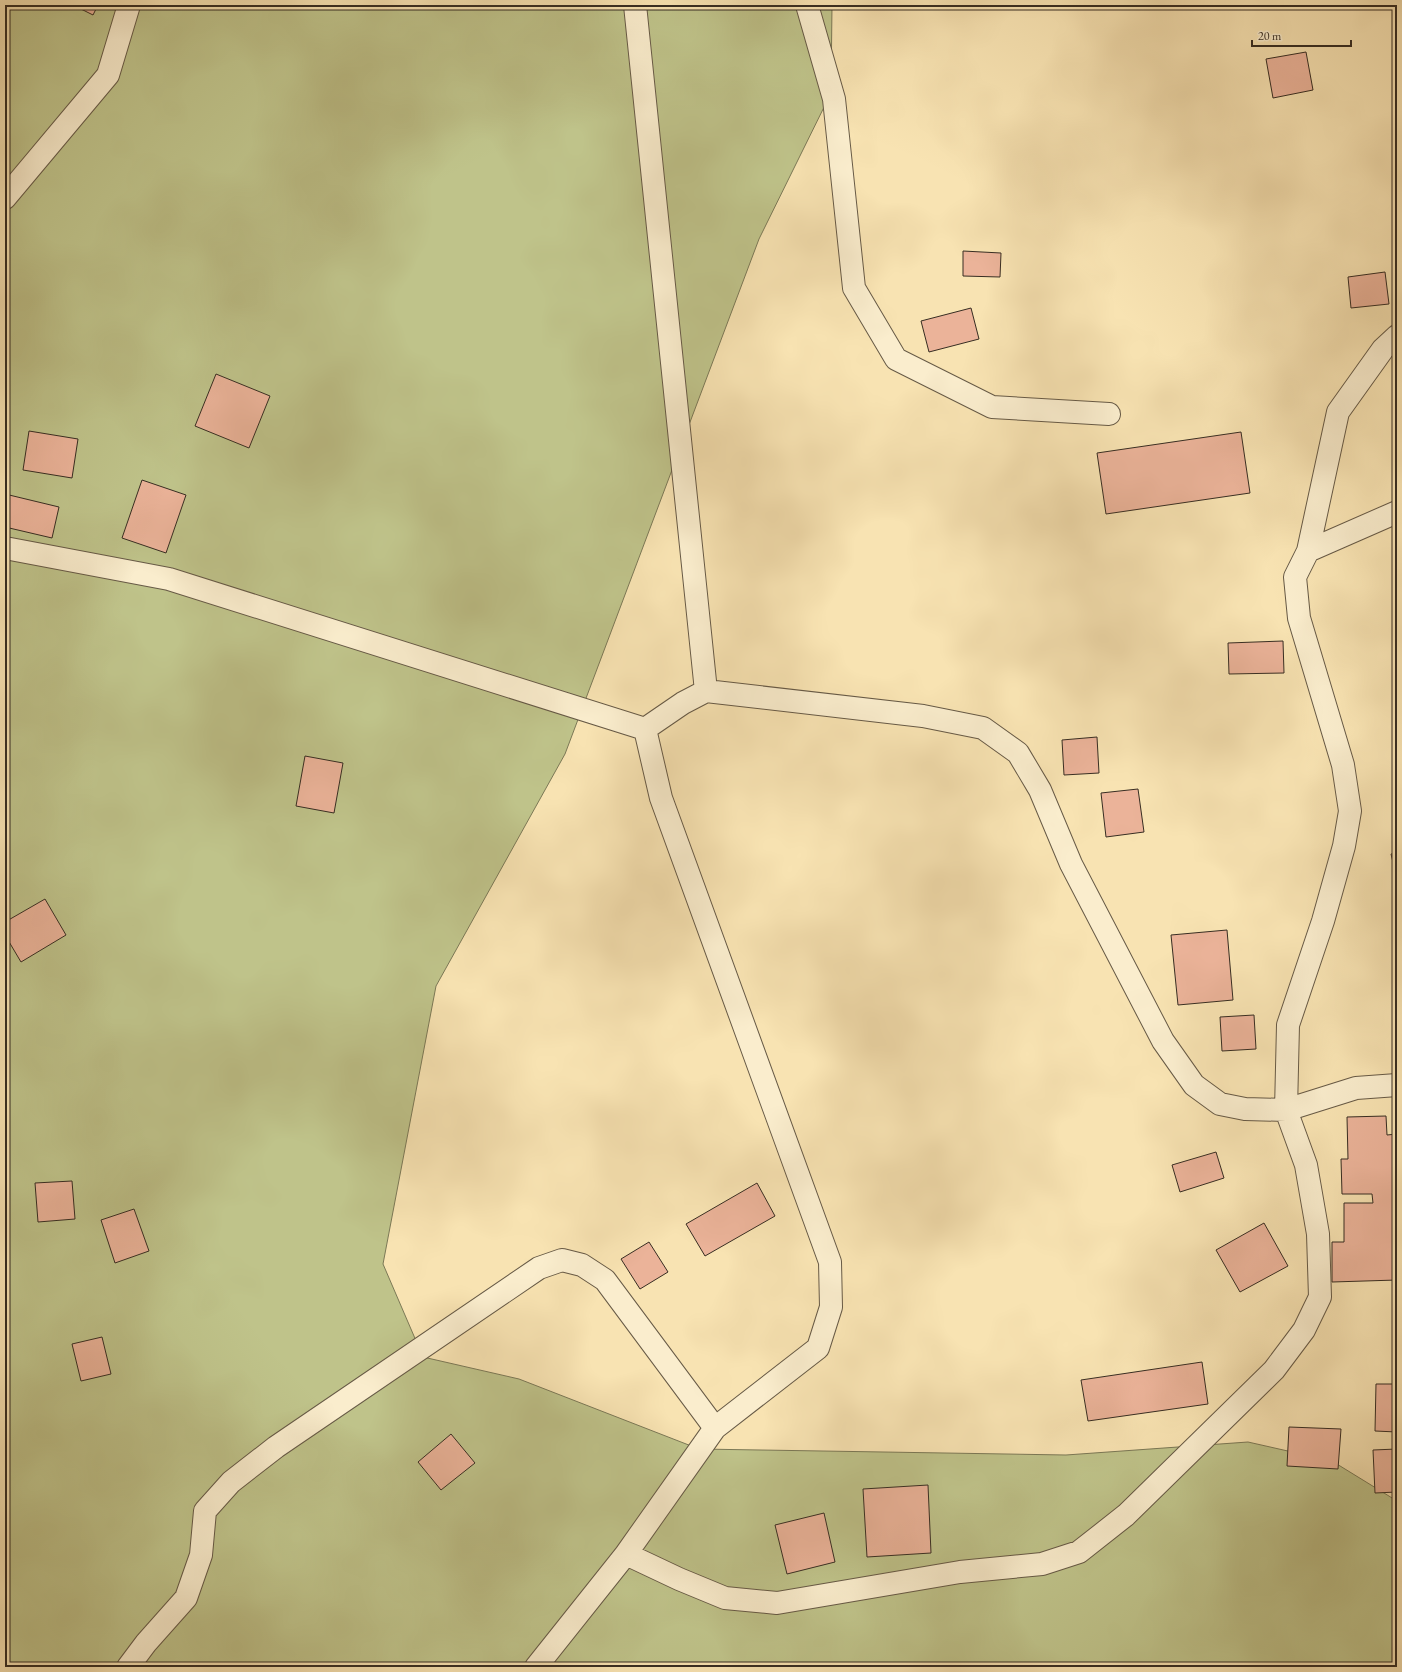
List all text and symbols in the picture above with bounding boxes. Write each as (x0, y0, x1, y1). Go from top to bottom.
scale bar (1252, 22, 1351, 48)
text: 20 m (1258, 28, 1282, 44)

